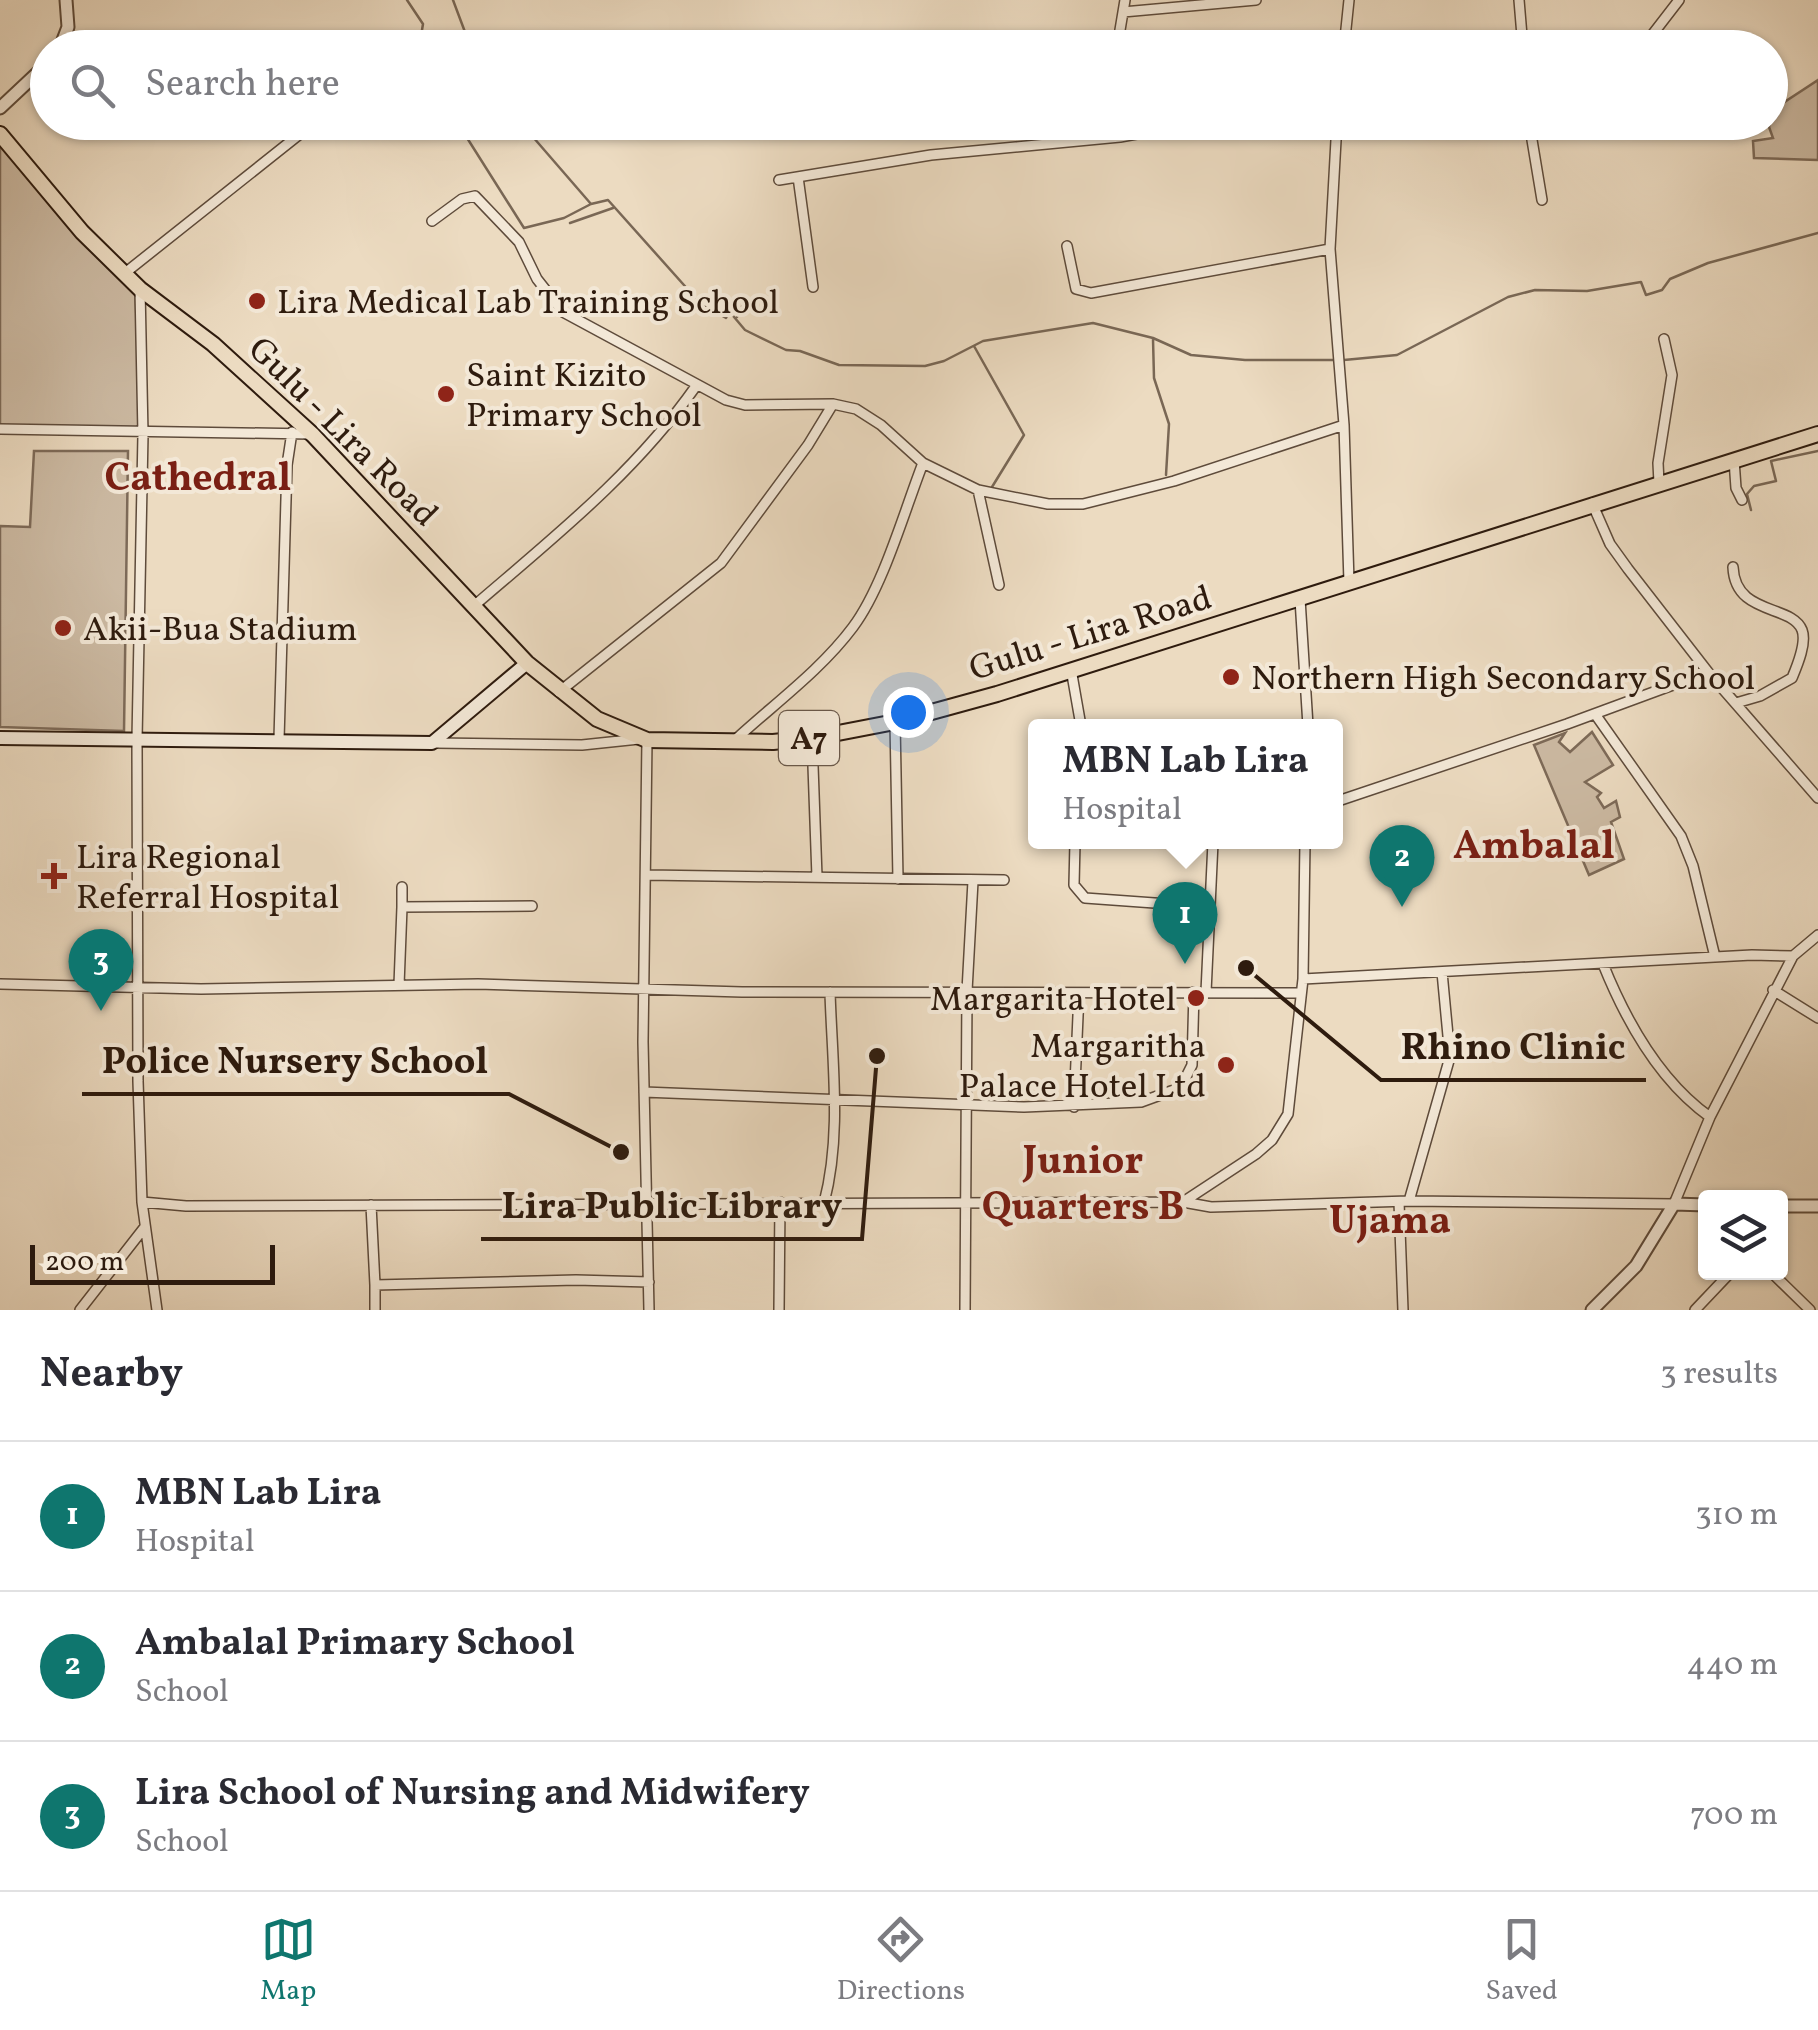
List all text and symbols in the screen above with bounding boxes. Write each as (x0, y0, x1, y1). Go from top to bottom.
search box (30, 30, 1788, 140)
icon: search (65, 58, 120, 113)
text: Search here (145, 59, 340, 112)
place label: Lira Medical Lab Training School (277, 280, 779, 328)
marker: Lira Medical Lab Training School (246, 290, 268, 312)
street label: Gulu - Lira Road (236, 327, 448, 539)
place label: Saint Kizito Primary School (466, 353, 702, 441)
marker: Saint Kizito Primary School (435, 383, 457, 405)
district label: Cathedral (105, 452, 291, 508)
street label: Gulu - Lira Road (964, 575, 1218, 695)
place label: Akii-Bua Stadium (83, 607, 357, 655)
marker: Akii-Bua Stadium (52, 617, 74, 639)
place label: Northern High Secondary School (1251, 656, 1755, 704)
marker: Northern High Secondary School (1220, 666, 1242, 688)
your location (883, 687, 934, 738)
road number: A7 (779, 711, 839, 765)
popup (1028, 719, 1343, 849)
text: MBN Lab Lira (1062, 736, 1309, 789)
text: Hospital (1062, 789, 1182, 833)
district label: Ambalal (1453, 820, 1615, 876)
pin: 2 (1370, 824, 1434, 907)
place label: Lira Regional Referral Hospital (76, 835, 339, 923)
marker: Lira Regional Referral Hospital (41, 863, 67, 889)
pin: 1 (1152, 882, 1218, 964)
pin: 3 (68, 928, 134, 1011)
place label: Margarita Hotel (930, 977, 1176, 1025)
marker: Margarita Hotel (1185, 987, 1207, 1009)
callout: Rhino Clinic (1381, 1012, 1646, 1080)
text: Rhino Clinic (1401, 1023, 1626, 1076)
place label: Margaritha Palace Hotel Ltd (959, 1024, 1206, 1112)
callout: Police Nursery School (82, 1026, 509, 1094)
text: Police Nursery School (102, 1037, 488, 1090)
marker: Margaritha Palace Hotel Ltd (1215, 1054, 1237, 1076)
district label: Junior Quarters B (982, 1135, 1184, 1237)
callout: Lira Public Library (481, 1171, 862, 1239)
text: Lira Public Library (502, 1182, 842, 1235)
map controls (1698, 1190, 1788, 1280)
button: layers (1698, 1190, 1788, 1280)
district label: Ujama (1329, 1195, 1451, 1251)
scale bar (30, 1240, 275, 1284)
text: 200 m (45, 1243, 124, 1282)
text: Nearby (40, 1346, 183, 1405)
text: 3 results (1660, 1353, 1778, 1397)
text: MBN Lab Lira (135, 1468, 381, 1521)
text: 1 (66, 1494, 79, 1538)
text: 310 m (1695, 1494, 1778, 1538)
text: Hospital (135, 1521, 255, 1565)
text: Ambalal Primary School (135, 1618, 575, 1671)
text: 2 (64, 1644, 81, 1688)
text: 440 m (1686, 1644, 1778, 1688)
text: School (135, 1671, 229, 1715)
text: Lira School of Nursing and Midwifery (135, 1768, 810, 1821)
text: 3 (64, 1794, 81, 1838)
text: 700 m (1690, 1794, 1778, 1838)
text: School (135, 1821, 229, 1865)
tab: Map (260, 1912, 316, 2011)
tab: Directions (837, 1912, 965, 2011)
tab: Saved (1486, 1912, 1558, 2011)

